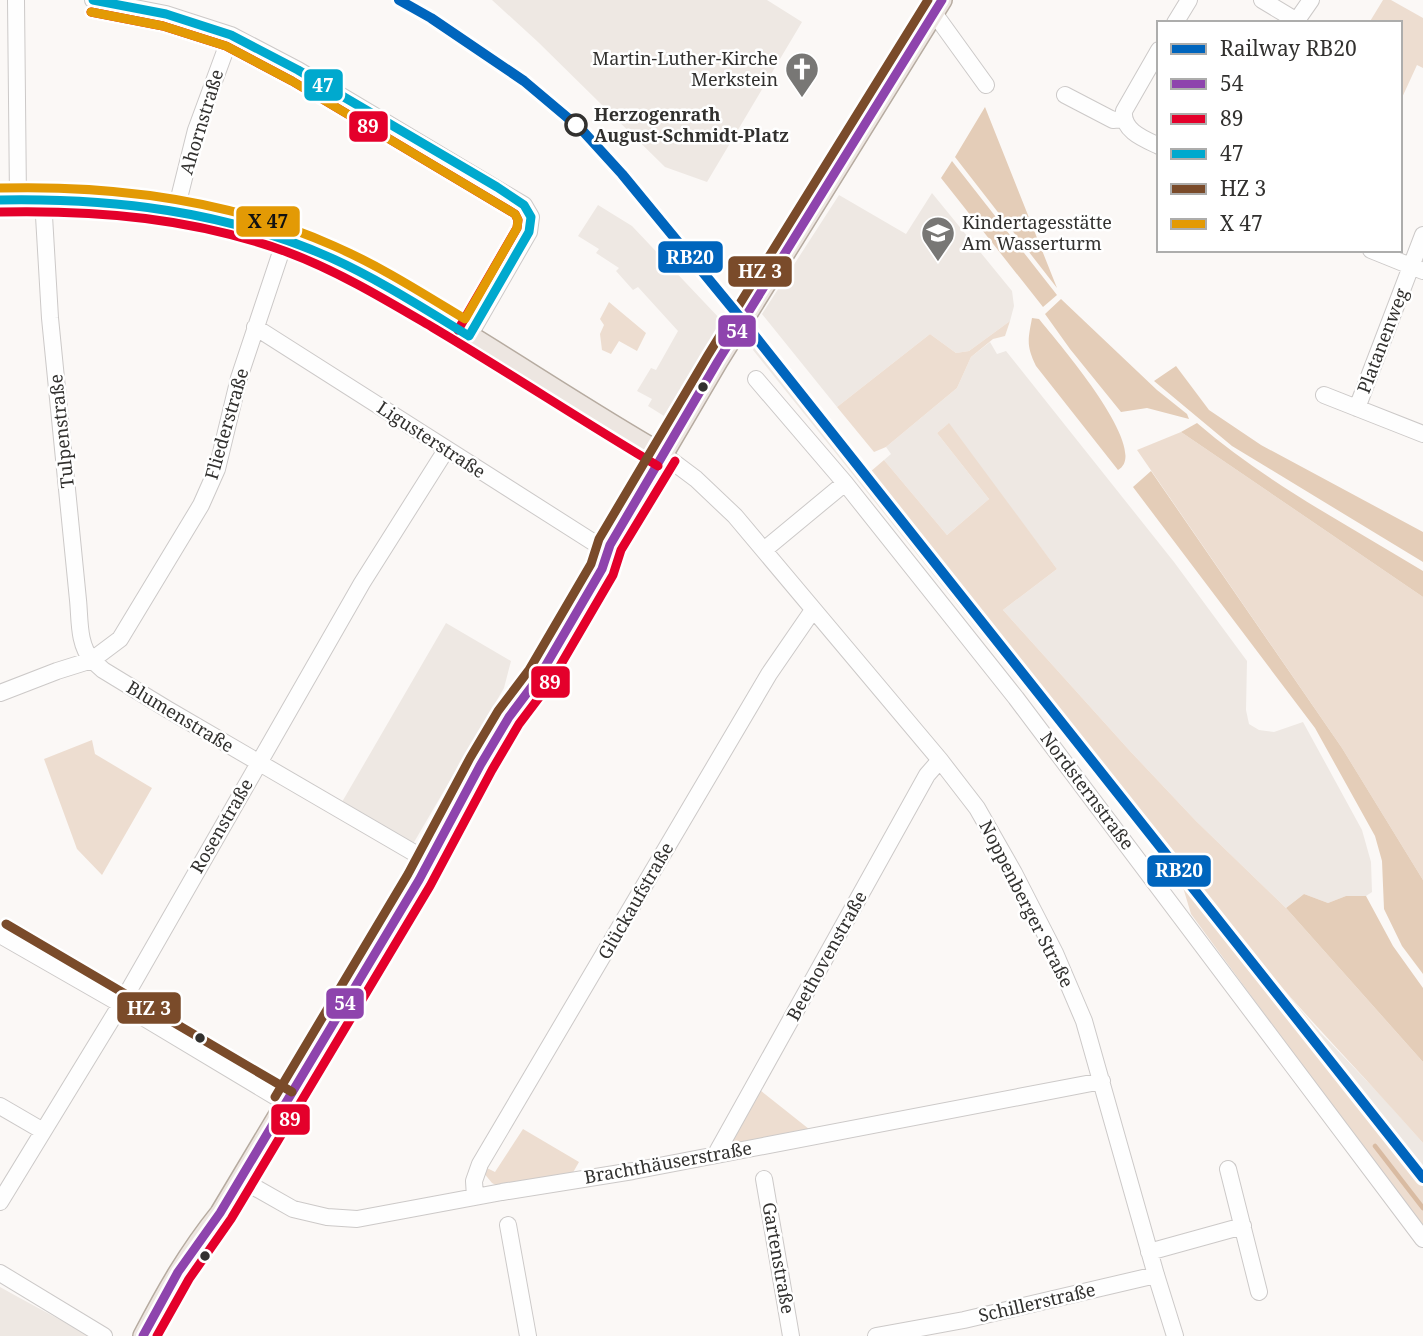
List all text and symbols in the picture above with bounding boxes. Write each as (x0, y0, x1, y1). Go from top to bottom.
legend (1157, 21, 1402, 252)
text: Railway RB20 (1220, 34, 1357, 62)
place label: Martin-Luther-Kirche Merkstein (592, 46, 778, 91)
church icon: Martin-Luther-Kirche Merkstein (783, 50, 821, 99)
street label: Ahornstraße (174, 66, 228, 177)
line badge: 47 (303, 68, 344, 102)
text: 54 (1220, 69, 1244, 97)
text: 47 (312, 72, 334, 98)
place label: Herzogenrath August-Schmidt-Platz (594, 102, 789, 147)
text: 89 (1220, 104, 1243, 132)
line badge: 89 (348, 110, 389, 143)
text: 89 (357, 113, 379, 139)
marker: Herzogenrath August-Schmidt-Platz (565, 114, 587, 136)
text: 47 (1220, 139, 1243, 167)
text: HZ 3 (1220, 174, 1266, 202)
line badge: X 47 (235, 205, 301, 238)
text: X 47 (248, 208, 288, 234)
text: X 47 (1220, 209, 1263, 237)
place label: Kindertagesstätte Am Wasserturm (962, 210, 1112, 255)
school or university icon: Kindertagesstätte Am Wasserturm (919, 214, 957, 263)
line badge: RB20 (657, 240, 724, 274)
text: RB20 (666, 244, 714, 270)
line badge: HZ 3 (727, 255, 793, 288)
text: HZ 3 (738, 258, 782, 284)
street label: Platanenweg (1351, 284, 1413, 397)
line badge: 54 (717, 314, 757, 348)
text: 54 (726, 318, 748, 344)
street label: Fliederstraße (199, 365, 253, 482)
street label: Tulpenstraße (43, 373, 79, 489)
unlabelled marker (696, 380, 710, 394)
street label: Ligusterstraße (373, 395, 490, 483)
line badge: 89 (530, 665, 571, 699)
text: 89 (539, 669, 561, 695)
street label: Blumenstraße (122, 675, 239, 758)
street label: Nordsternstraße (1036, 727, 1140, 854)
street label: Rosenstraße (184, 774, 258, 877)
street label: Noppenberger Straße (974, 816, 1080, 991)
street label: Glückaufstraße (592, 838, 678, 963)
line badge: RB20 (1146, 854, 1212, 888)
text: RB20 (1155, 857, 1203, 883)
street label: Beethovenstraße (781, 886, 872, 1025)
line badge: 54 (325, 987, 365, 1020)
text: 54 (334, 990, 356, 1016)
line badge: HZ 3 (116, 991, 182, 1025)
text: HZ 3 (127, 995, 171, 1021)
unlabelled marker (193, 1031, 207, 1045)
line badge: 89 (270, 1103, 311, 1136)
text: 89 (279, 1106, 301, 1132)
street label: Brachthäuserstraße (582, 1135, 754, 1189)
street label: Gartenstraße (757, 1200, 801, 1316)
unlabelled marker (198, 1249, 212, 1263)
street label: Schillerstraße (976, 1277, 1097, 1327)

